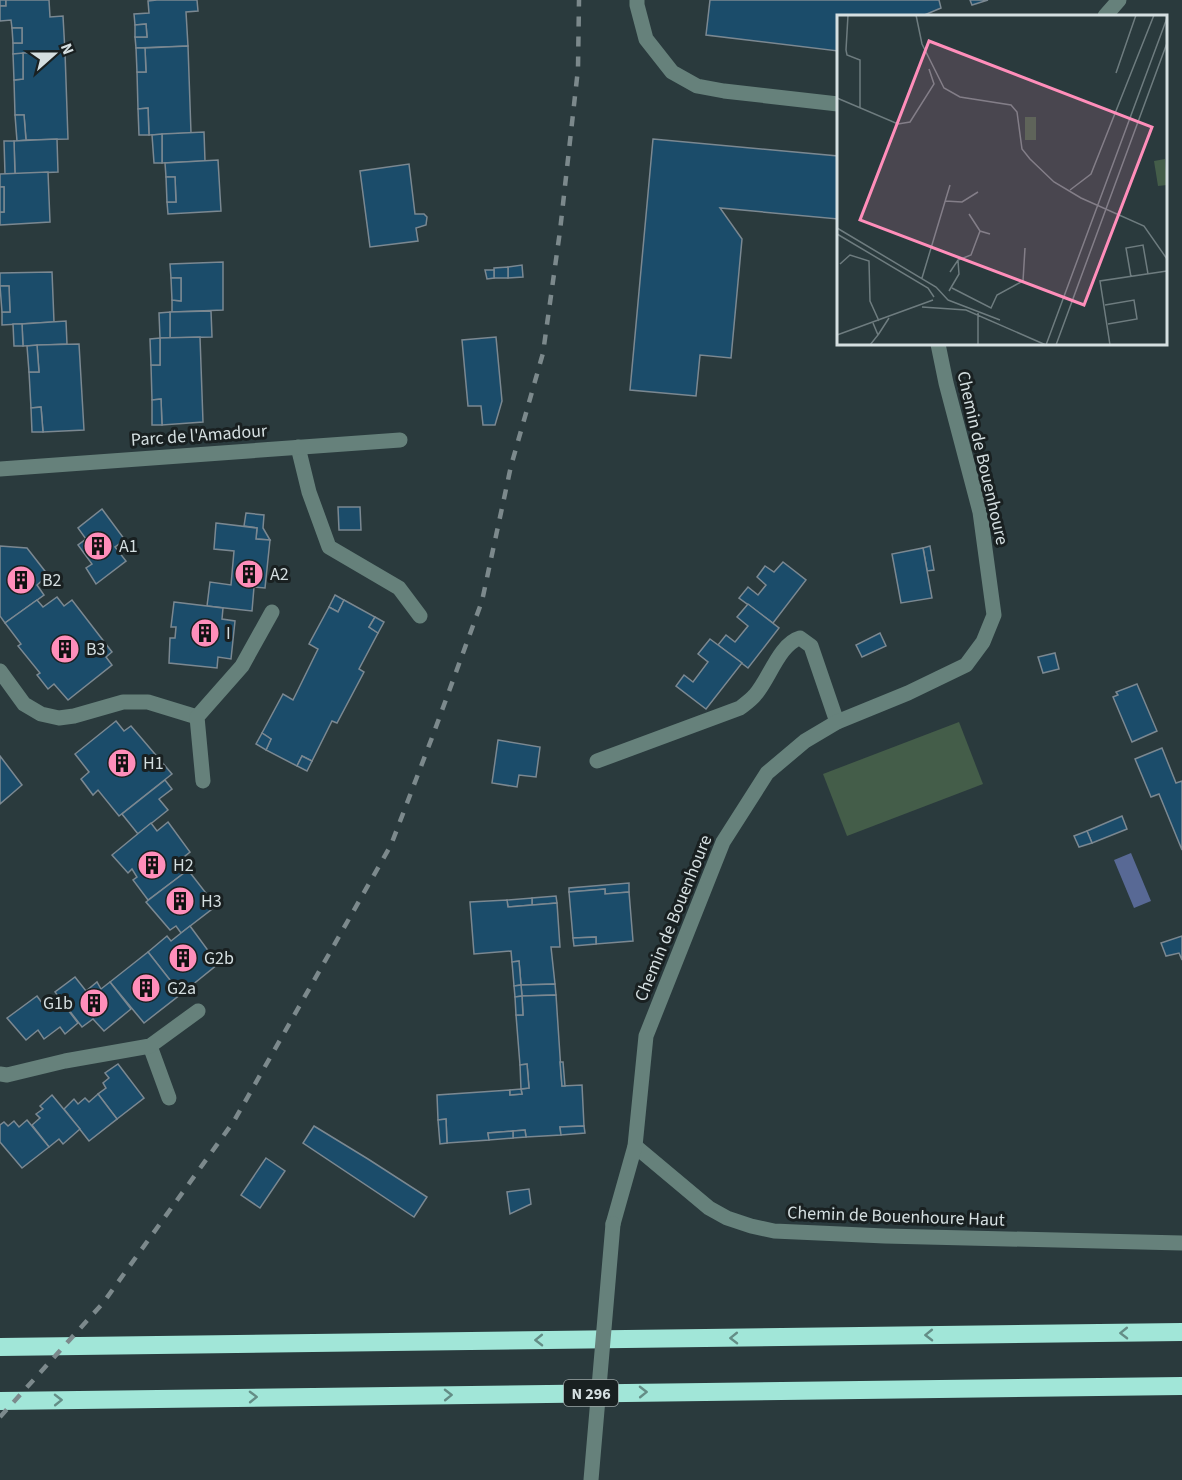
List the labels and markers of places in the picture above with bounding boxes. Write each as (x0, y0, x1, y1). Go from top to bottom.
building icon: A1 (82, 530, 114, 562)
place label: A1 (119, 534, 138, 559)
building icon: A2 (233, 558, 265, 590)
place label: A2 (270, 562, 289, 587)
building icon: B2 (5, 564, 37, 596)
place label: B2 (42, 568, 62, 593)
building icon: I (189, 617, 221, 649)
place label: I (226, 621, 231, 646)
building icon: B3 (49, 633, 81, 665)
place label: B3 (86, 637, 106, 662)
building icon: H1 (106, 747, 138, 779)
place label: H1 (143, 751, 164, 776)
building icon: H2 (136, 849, 168, 881)
place label: H2 (173, 853, 194, 878)
building icon: H3 (164, 885, 196, 917)
place label: H3 (201, 889, 222, 914)
building icon: G2b (167, 942, 199, 974)
place label: G2b (204, 946, 234, 971)
building icon: G2a (130, 972, 162, 1004)
place label: G2a (167, 976, 196, 1001)
building icon: G1b (78, 987, 110, 1019)
place label: G1b (43, 991, 73, 1016)

